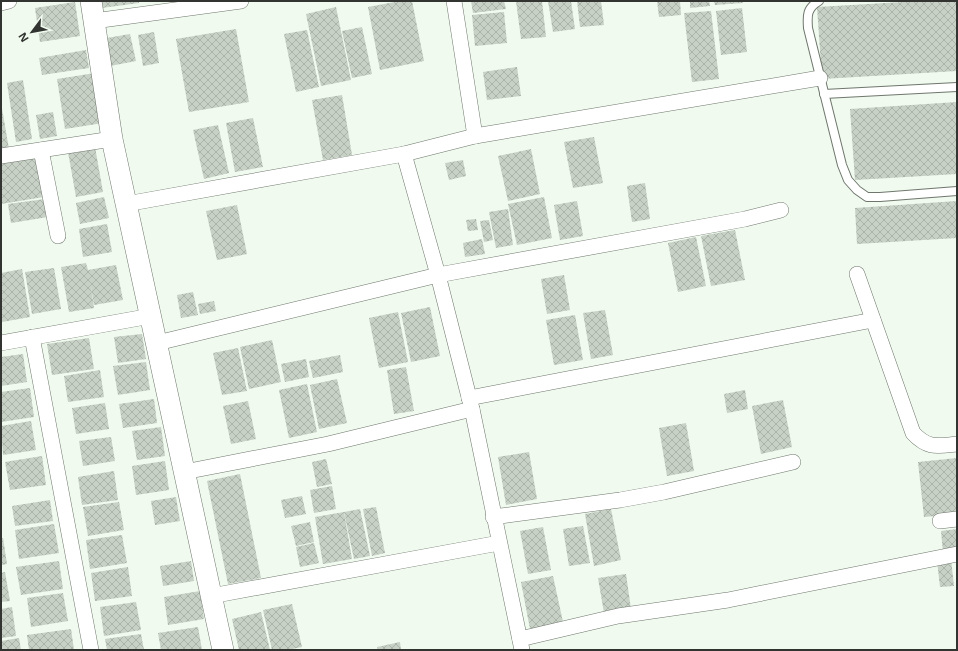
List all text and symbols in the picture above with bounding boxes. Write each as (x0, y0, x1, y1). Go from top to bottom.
north arrow (12, 12, 52, 52)
text: N (14, 30, 32, 45)

